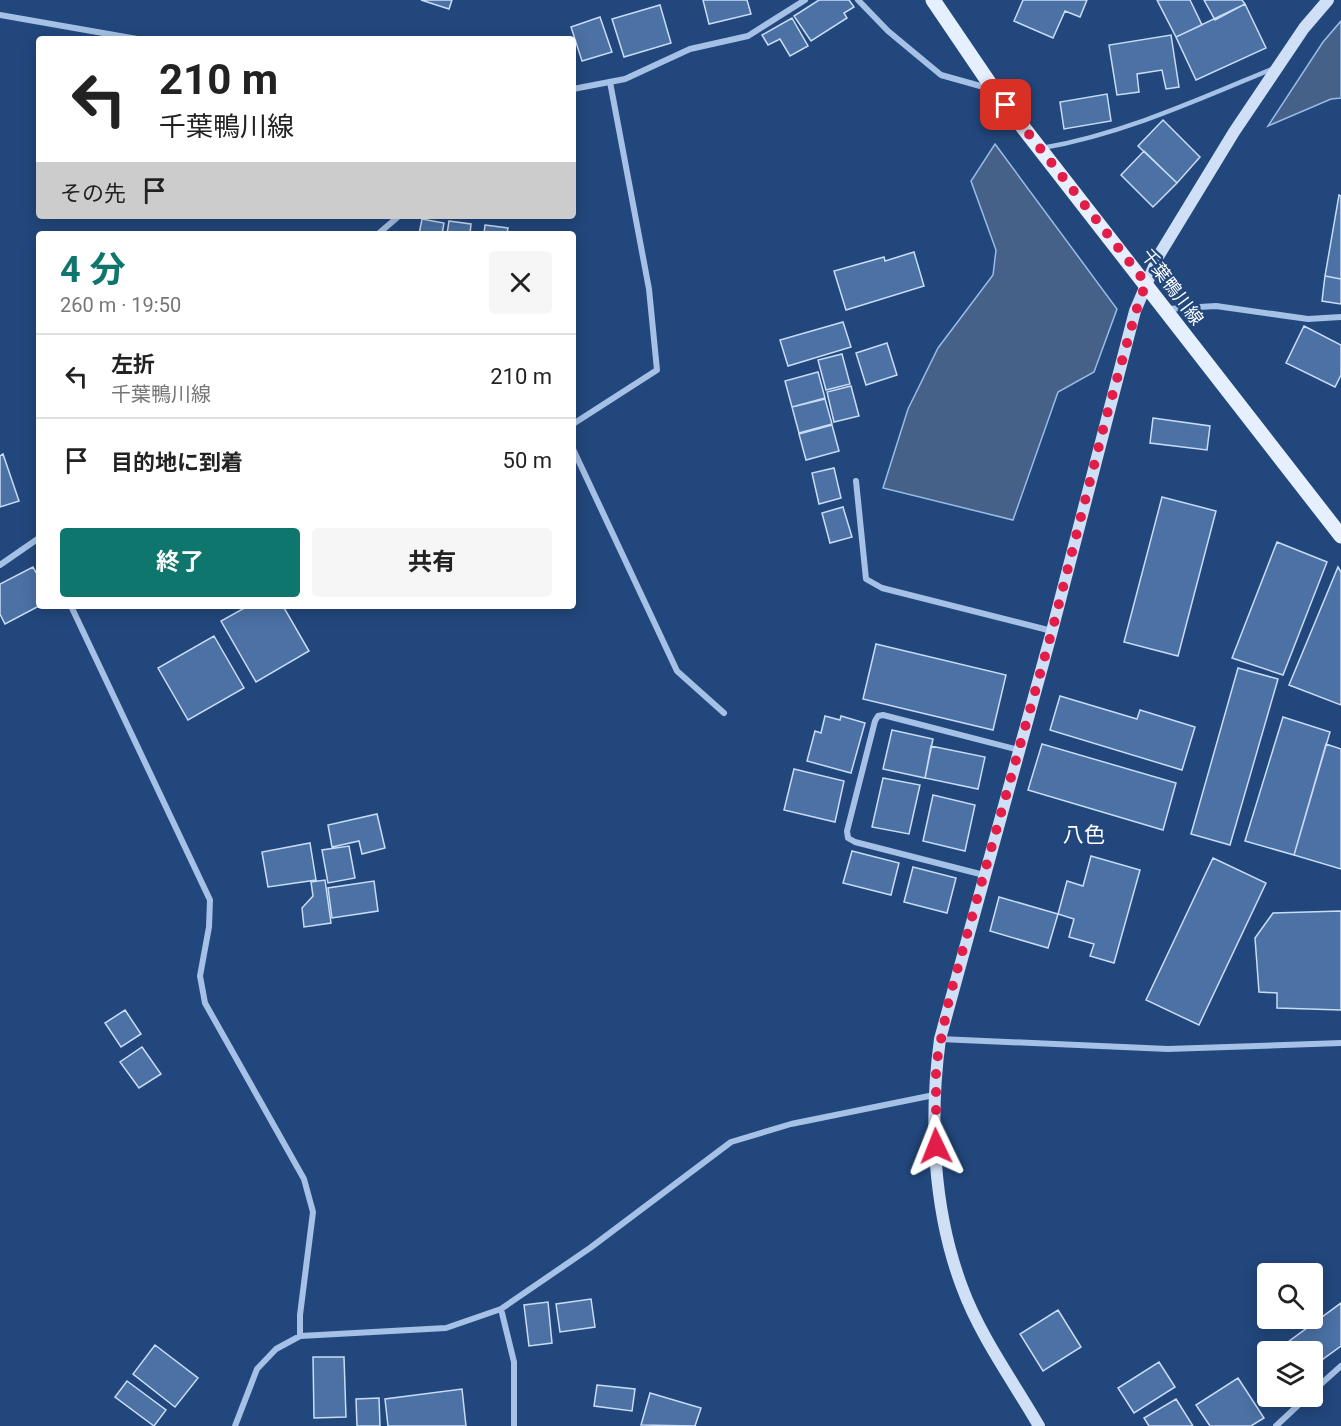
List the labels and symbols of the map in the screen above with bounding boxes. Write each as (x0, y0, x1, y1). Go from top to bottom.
pin (980, 79, 1031, 130)
street label: 千葉鴨川線 (1137, 244, 1208, 329)
district label: 八色 (1063, 823, 1105, 847)
position arrow (904, 1114, 968, 1178)

